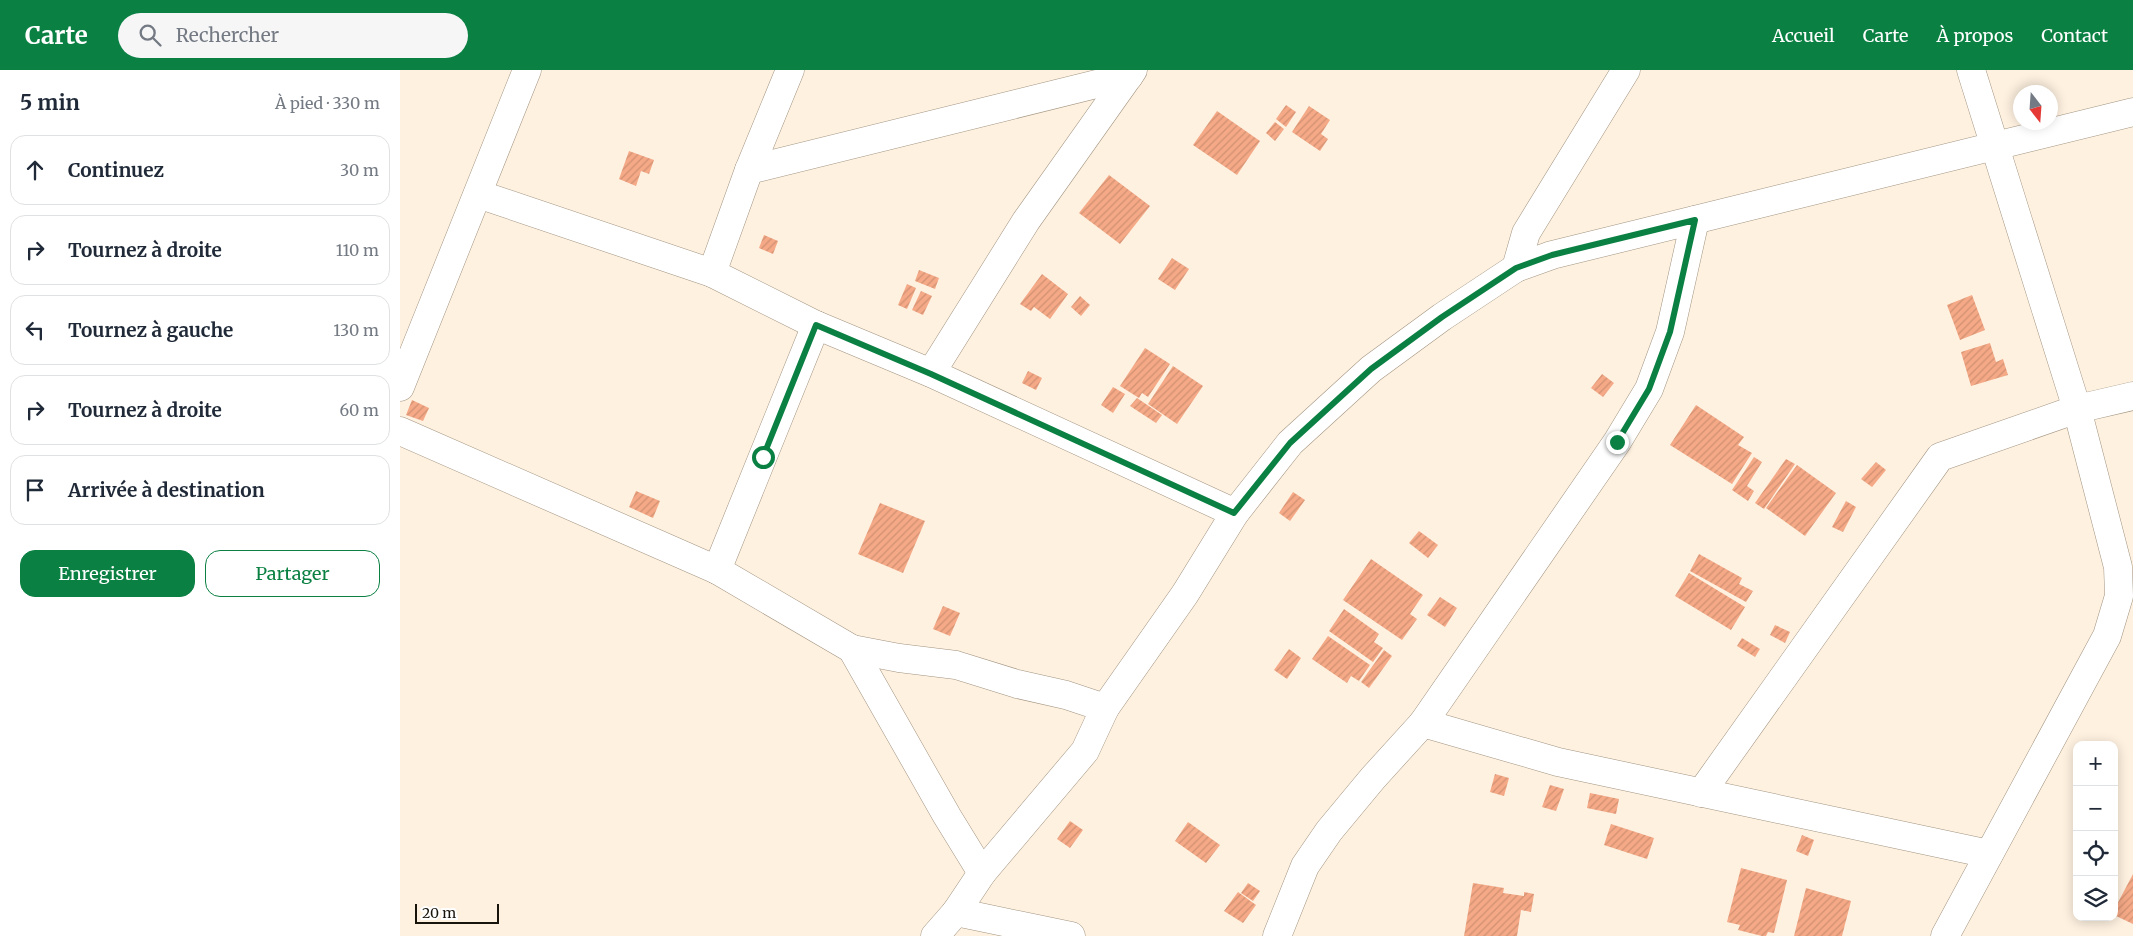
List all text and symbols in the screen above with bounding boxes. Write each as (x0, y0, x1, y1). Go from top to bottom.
search box (118, 13, 468, 58)
text: Carte (25, 20, 88, 51)
icon: search (136, 21, 164, 49)
text: Rechercher (176, 23, 279, 47)
text: Accueil (1772, 24, 1835, 47)
text: Carte (1863, 24, 1908, 47)
text: À propos (1936, 24, 2013, 47)
text: Contact (2041, 24, 2108, 47)
north arrow (2013, 85, 2058, 130)
text: 5 min (20, 89, 80, 116)
text: À pied · 330 m (275, 93, 380, 113)
icon: ahead (21, 156, 49, 184)
text: Continuez (68, 158, 164, 182)
text: 30 m (340, 160, 379, 180)
icon: right (21, 236, 49, 264)
text: Tournez à droite (68, 238, 222, 262)
text: 110 m (336, 240, 379, 260)
icon: left (21, 316, 49, 344)
text: Tournez à gauche (68, 318, 233, 342)
text: 130 m (333, 320, 379, 340)
icon: right (21, 396, 49, 424)
text: Tournez à droite (68, 398, 222, 422)
text: 60 m (339, 400, 379, 420)
route end (1606, 431, 1629, 454)
route start (752, 446, 775, 469)
icon: arrive (21, 476, 49, 504)
text: Arrivée à destination (68, 478, 265, 502)
button: Enregistrer (20, 550, 195, 597)
button: Partager (205, 550, 380, 597)
map controls (2073, 741, 2118, 921)
button: + (2073, 741, 2118, 786)
button: − (2073, 786, 2118, 831)
button: locate (2073, 831, 2118, 876)
button: layers (2073, 876, 2118, 921)
scale bar (415, 901, 499, 924)
text: 20 m (422, 904, 456, 922)

